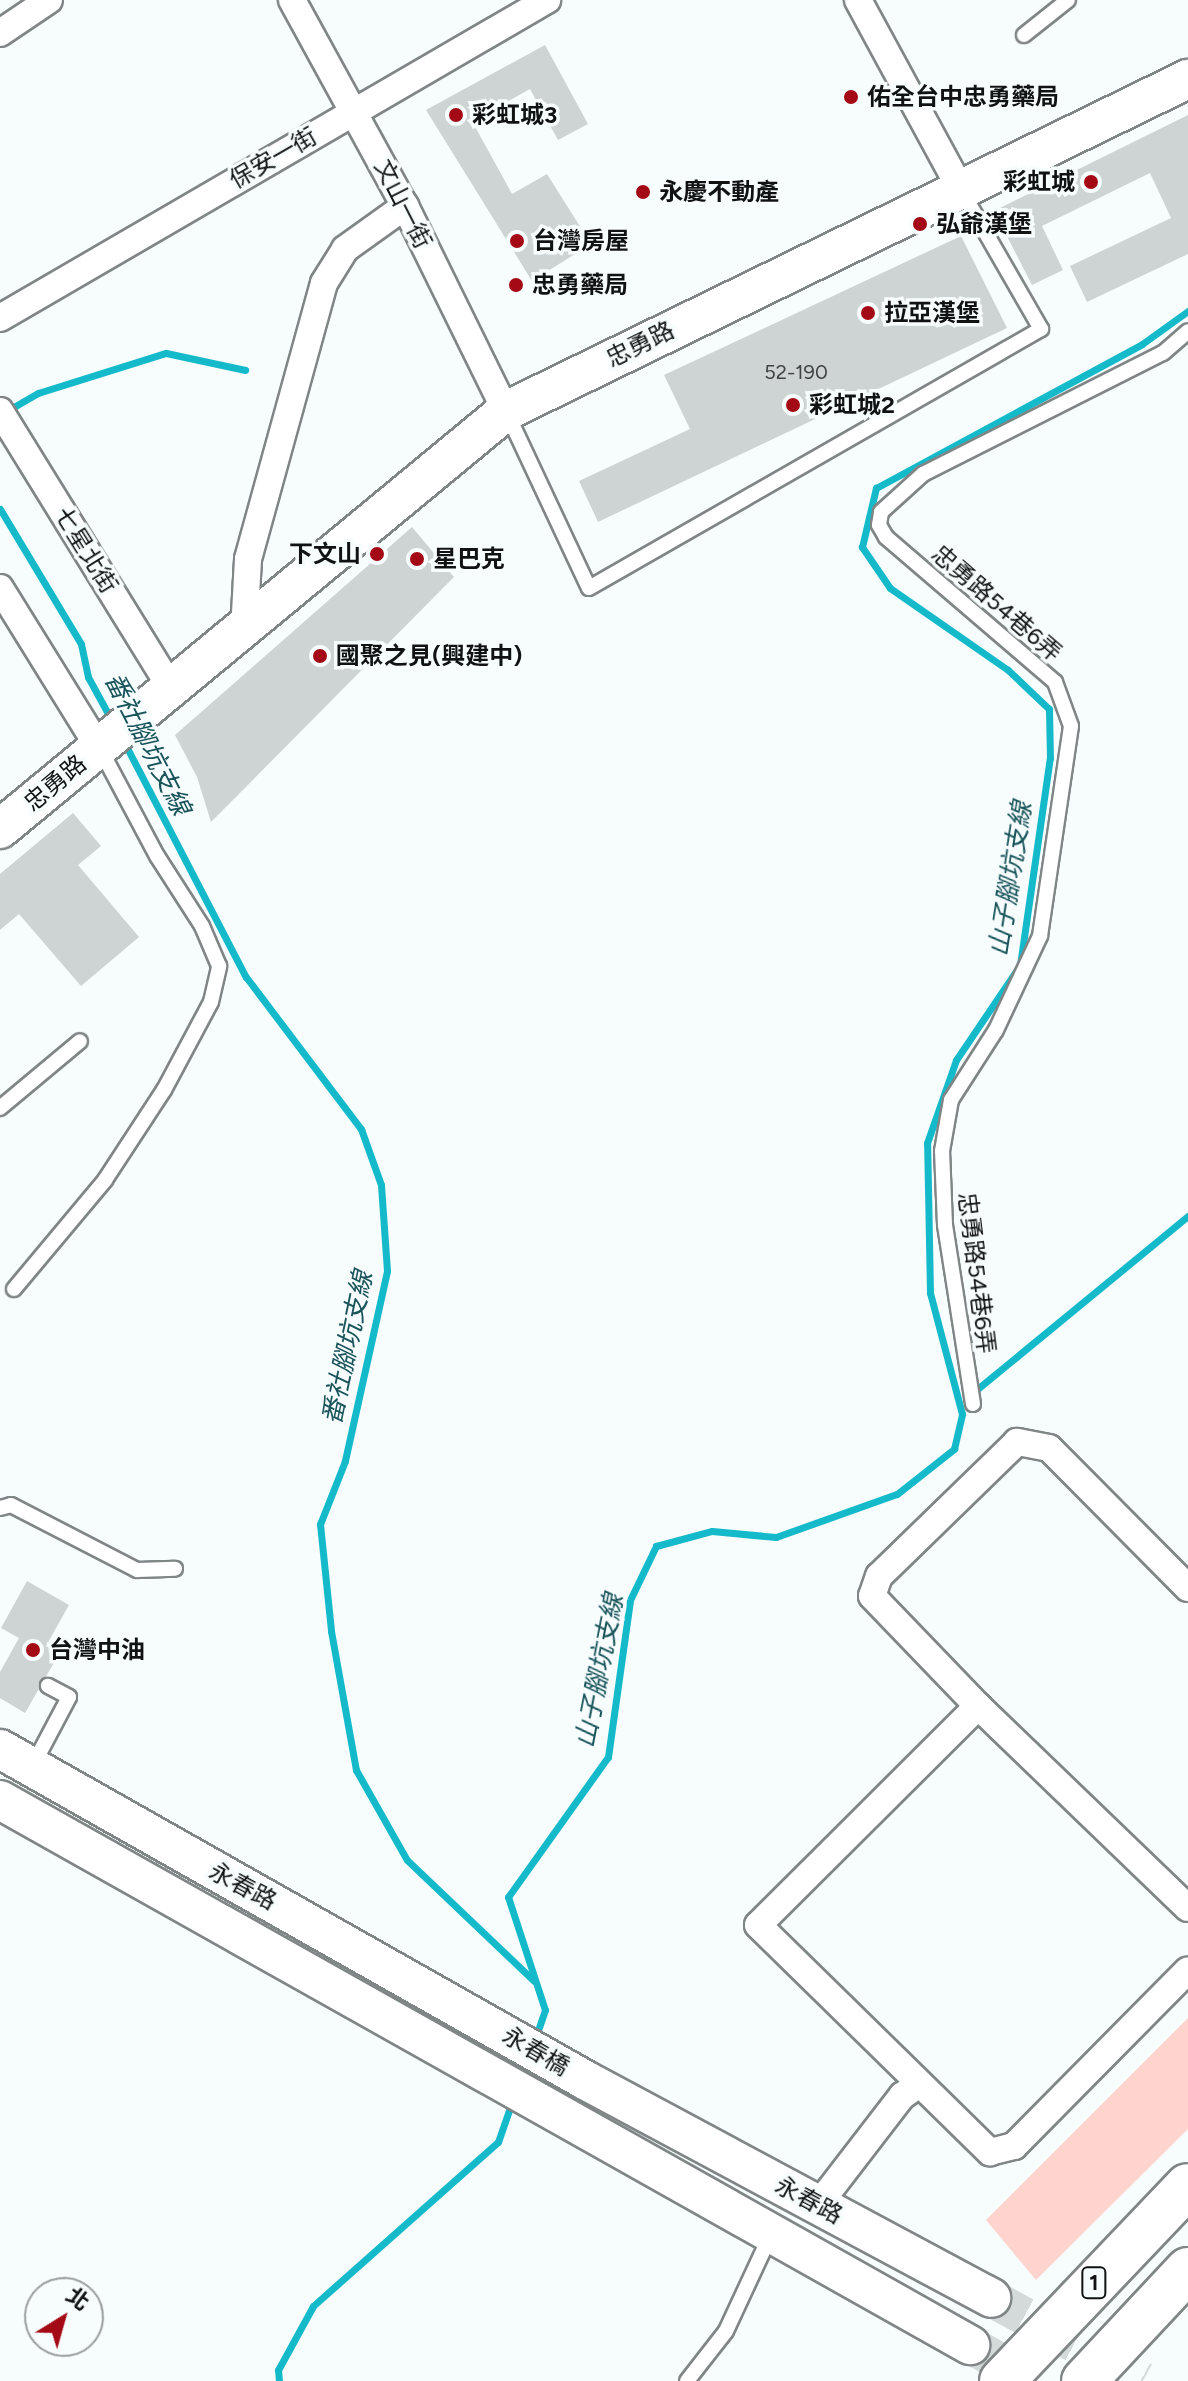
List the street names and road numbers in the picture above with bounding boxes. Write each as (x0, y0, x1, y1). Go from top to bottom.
street label: 保安一街 (224, 122, 322, 194)
street label: 文山一街 (368, 155, 438, 253)
street label: 忠勇路 (601, 315, 679, 373)
street label: 七星北街 (48, 502, 124, 598)
street label: 忠勇路54巷6弄 (926, 539, 1068, 667)
street label: 忠勇路 (18, 749, 92, 817)
street label: 忠勇路54巷6弄 (953, 1191, 1001, 1355)
street label: 永春路 (204, 1856, 282, 1916)
street label: 永春橋 (498, 2021, 574, 2081)
street label: 永春路 (770, 2170, 848, 2230)
road number: 1 (1080, 2265, 1108, 2301)

